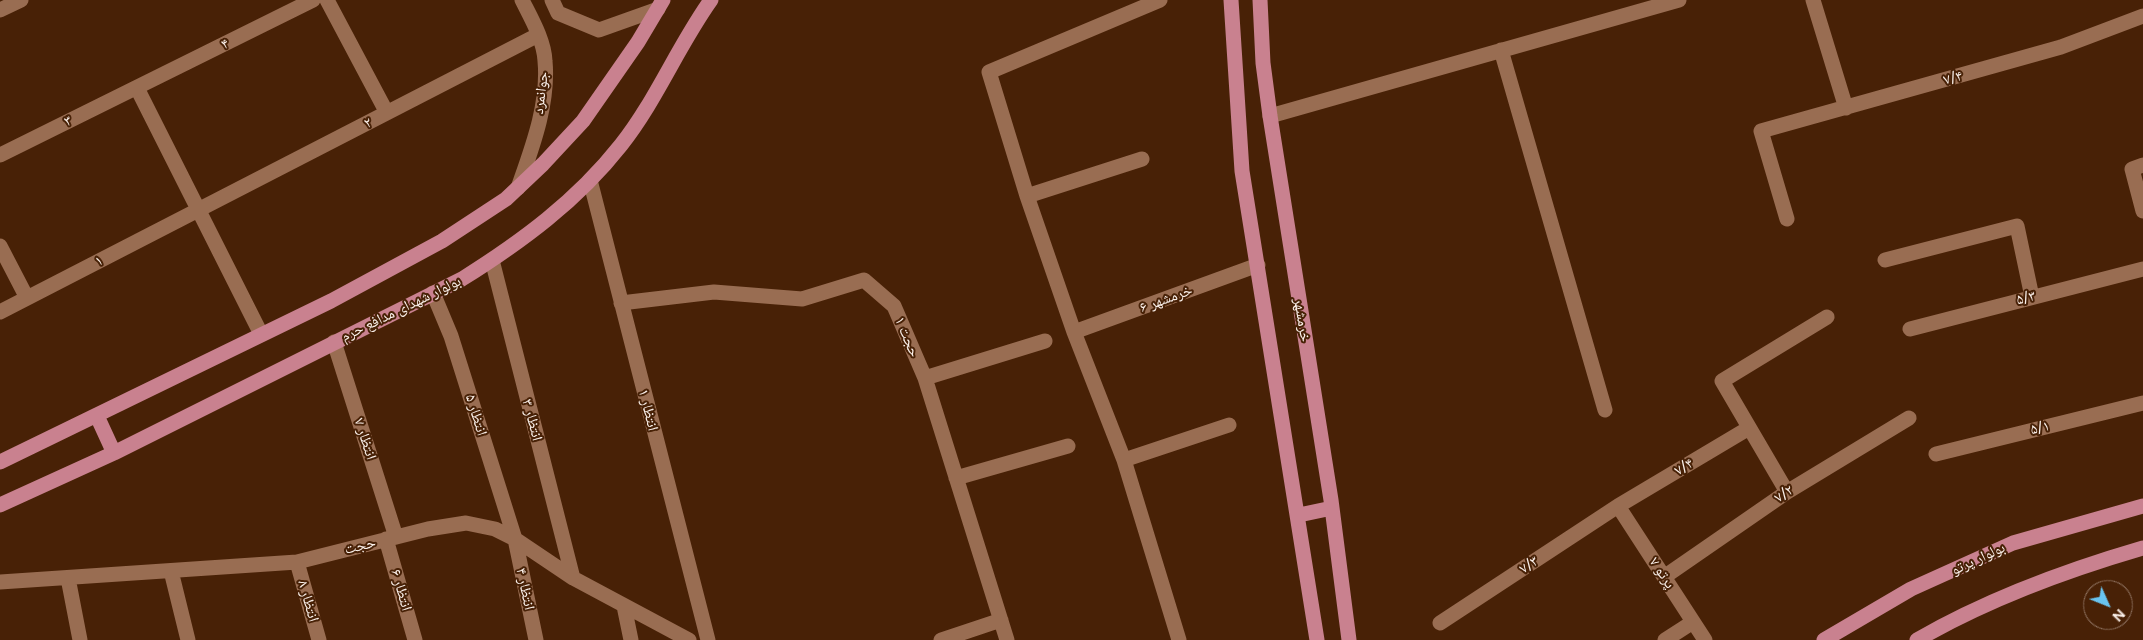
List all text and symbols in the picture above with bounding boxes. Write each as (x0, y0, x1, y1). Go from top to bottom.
street label: ۴ (218, 34, 232, 54)
street label: ۷/۴ (1941, 67, 1965, 89)
street label: جوانمرد (529, 71, 553, 115)
street label: ۳ (61, 111, 75, 131)
street label: ۲ (361, 113, 375, 133)
street label: ۱ (92, 251, 106, 271)
street label: بولوار شهدای مدافع حرم (338, 272, 464, 346)
street label: خرمشهر ۶ (1137, 281, 1195, 317)
street label: ۵/۳ (2014, 287, 2038, 309)
street label: خرمشهر (1290, 297, 1314, 343)
street label: حجت ۱ (890, 314, 924, 360)
street label: انتظار ۱ (634, 387, 662, 433)
street label: انتظار ۵ (461, 392, 491, 438)
street label: انتظار ۳ (518, 397, 546, 443)
street label: انتظار ۷ (350, 416, 380, 462)
street label: ۵/۱ (2028, 417, 2052, 439)
street label: ۷/۴ (1671, 454, 1697, 480)
street label: ۷/۲ (1771, 481, 1797, 507)
street label: حجت (342, 533, 378, 559)
street label: بولوار پرتو (1948, 539, 2008, 579)
street label: ۷/۳ (1516, 552, 1542, 578)
street label: پرتو ۷ (1645, 554, 1679, 592)
street label: انتظار ۴ (512, 566, 538, 612)
street label: انتظار ۶ (386, 567, 416, 613)
street label: انتظار ۸ (293, 578, 323, 624)
north arrow (2083, 580, 2133, 630)
text: N (2109, 605, 2128, 625)

